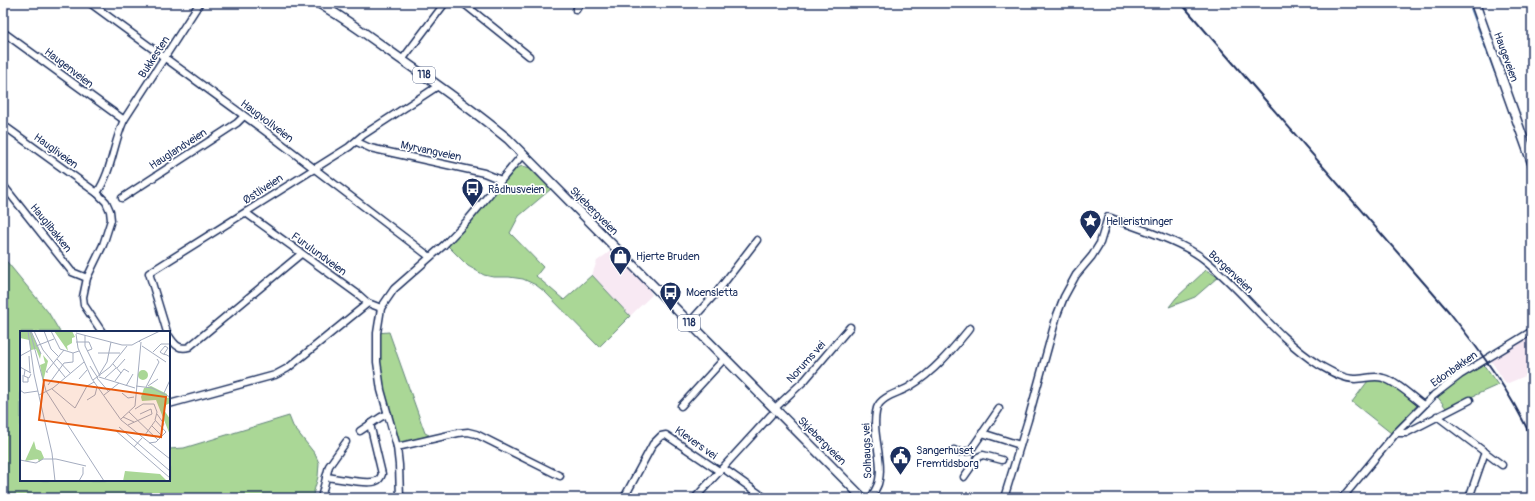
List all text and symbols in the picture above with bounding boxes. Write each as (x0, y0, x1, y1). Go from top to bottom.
street label: Haugeveien (1491, 30, 1521, 84)
street label: Bukkesten (136, 34, 172, 80)
street label: Haugenveien (42, 45, 96, 91)
road number: 118 (413, 67, 435, 83)
street label: Haugvollveien (238, 97, 296, 145)
street label: Hauglandveien (147, 126, 209, 172)
street label: Haugliveien (31, 131, 81, 171)
street label: Myrvangveien (399, 138, 463, 164)
street label: Østliveien (241, 171, 285, 207)
bus stop icon: Rådhusveien (459, 176, 485, 209)
place label: Rådhusveien (488, 183, 545, 196)
street label: Skjebergveien (567, 184, 621, 238)
street label: Hauglibakken (28, 201, 74, 255)
place icon: Helleristninger (1078, 208, 1104, 241)
place label: Helleristninger (1106, 215, 1173, 228)
street label: Furulundveien (289, 230, 349, 278)
shop icon: Hjerte Bruden (607, 243, 633, 276)
street label: Borgenveien (1206, 248, 1256, 296)
place label: Hjerte Bruden (636, 250, 700, 263)
bus stop icon: Moensletta (658, 279, 684, 312)
place label: Moensletta (686, 286, 738, 299)
road number: 118 (678, 315, 700, 331)
inset map (20, 331, 170, 481)
street label: Norums vei (784, 338, 828, 386)
street label: Edonbakken (1428, 348, 1480, 390)
street label: Skjebergveien (795, 414, 849, 468)
street label: Solhaugs vei (860, 423, 874, 479)
street label: Klevers vei (672, 424, 720, 462)
public building icon: Sangerhuset Fremtidsborg (888, 443, 914, 476)
place label: Sangerhuset Fremtidsborg (916, 444, 979, 470)

